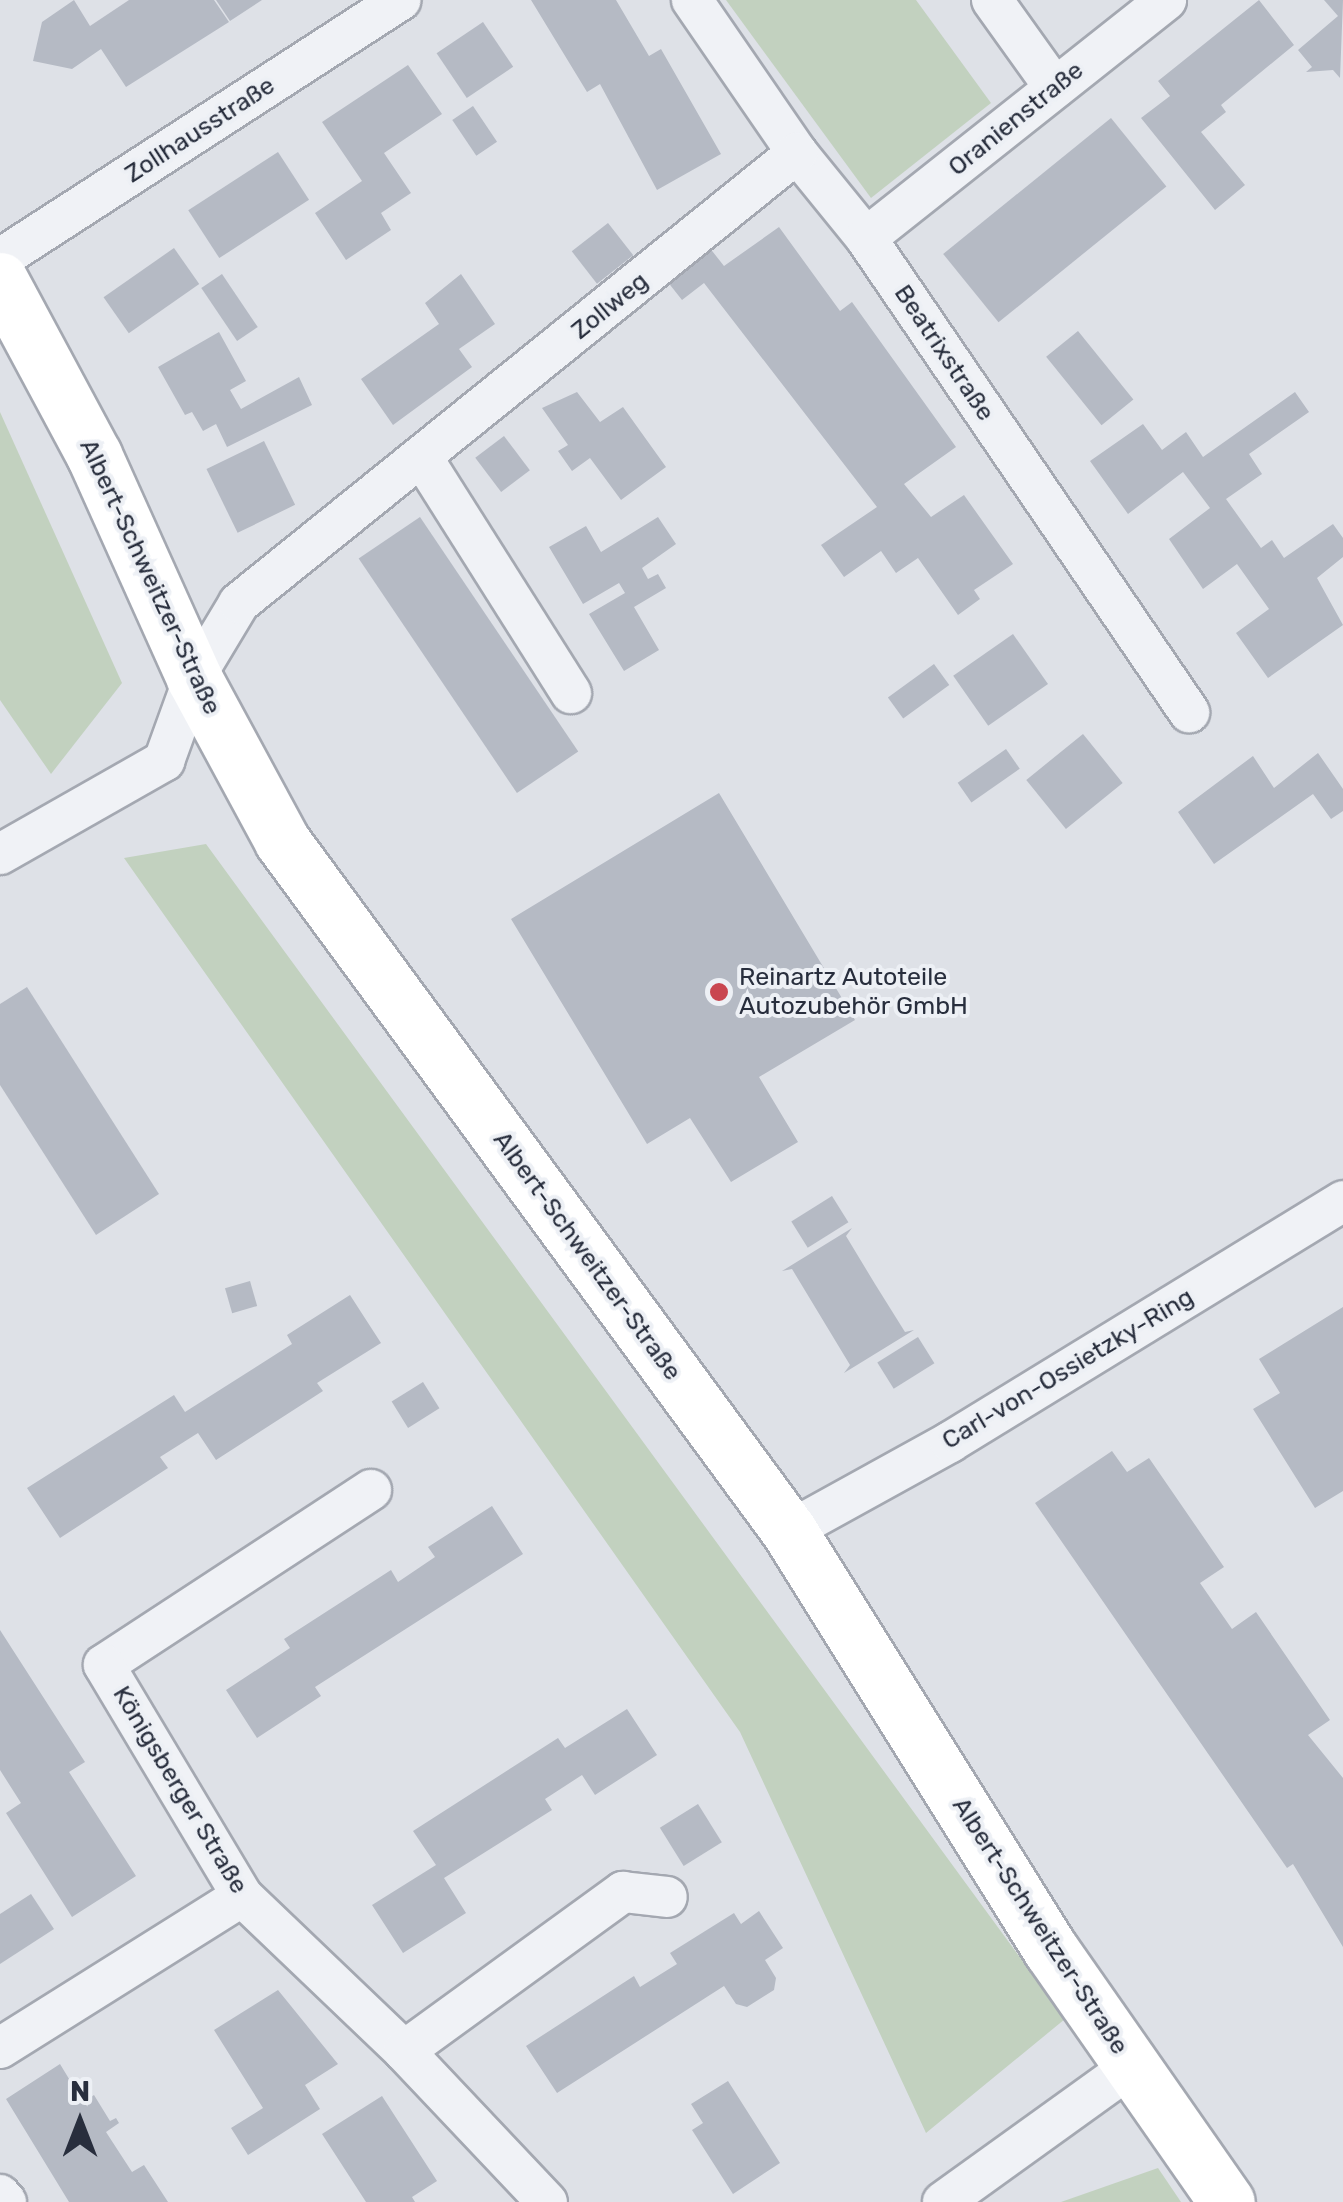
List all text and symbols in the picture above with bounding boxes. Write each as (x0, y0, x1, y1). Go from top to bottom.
street label: Oranienstraße (943, 56, 1089, 182)
street label: Zollhausstraße (120, 71, 280, 189)
street label: Zollweg (566, 266, 654, 346)
street label: Beatrixstraße (888, 279, 1000, 427)
street label: Albert-Schweitzer-Straße (73, 435, 227, 719)
place label: Reinartz Autoteile Autozubehör GmbH (739, 963, 968, 1022)
marker: Reinartz Autoteile Autozubehör GmbH (708, 981, 730, 1003)
street label: Albert-Schweitzer-Straße (487, 1126, 687, 1386)
street label: Carl-von-Ossietzky-Ring (937, 1282, 1199, 1456)
street label: Königsberger Straße (106, 1681, 254, 1899)
street label: Albert-Schweitzer-Straße (946, 1792, 1134, 2060)
north arrow (30, 2072, 130, 2172)
text: N (70, 2075, 90, 2108)

